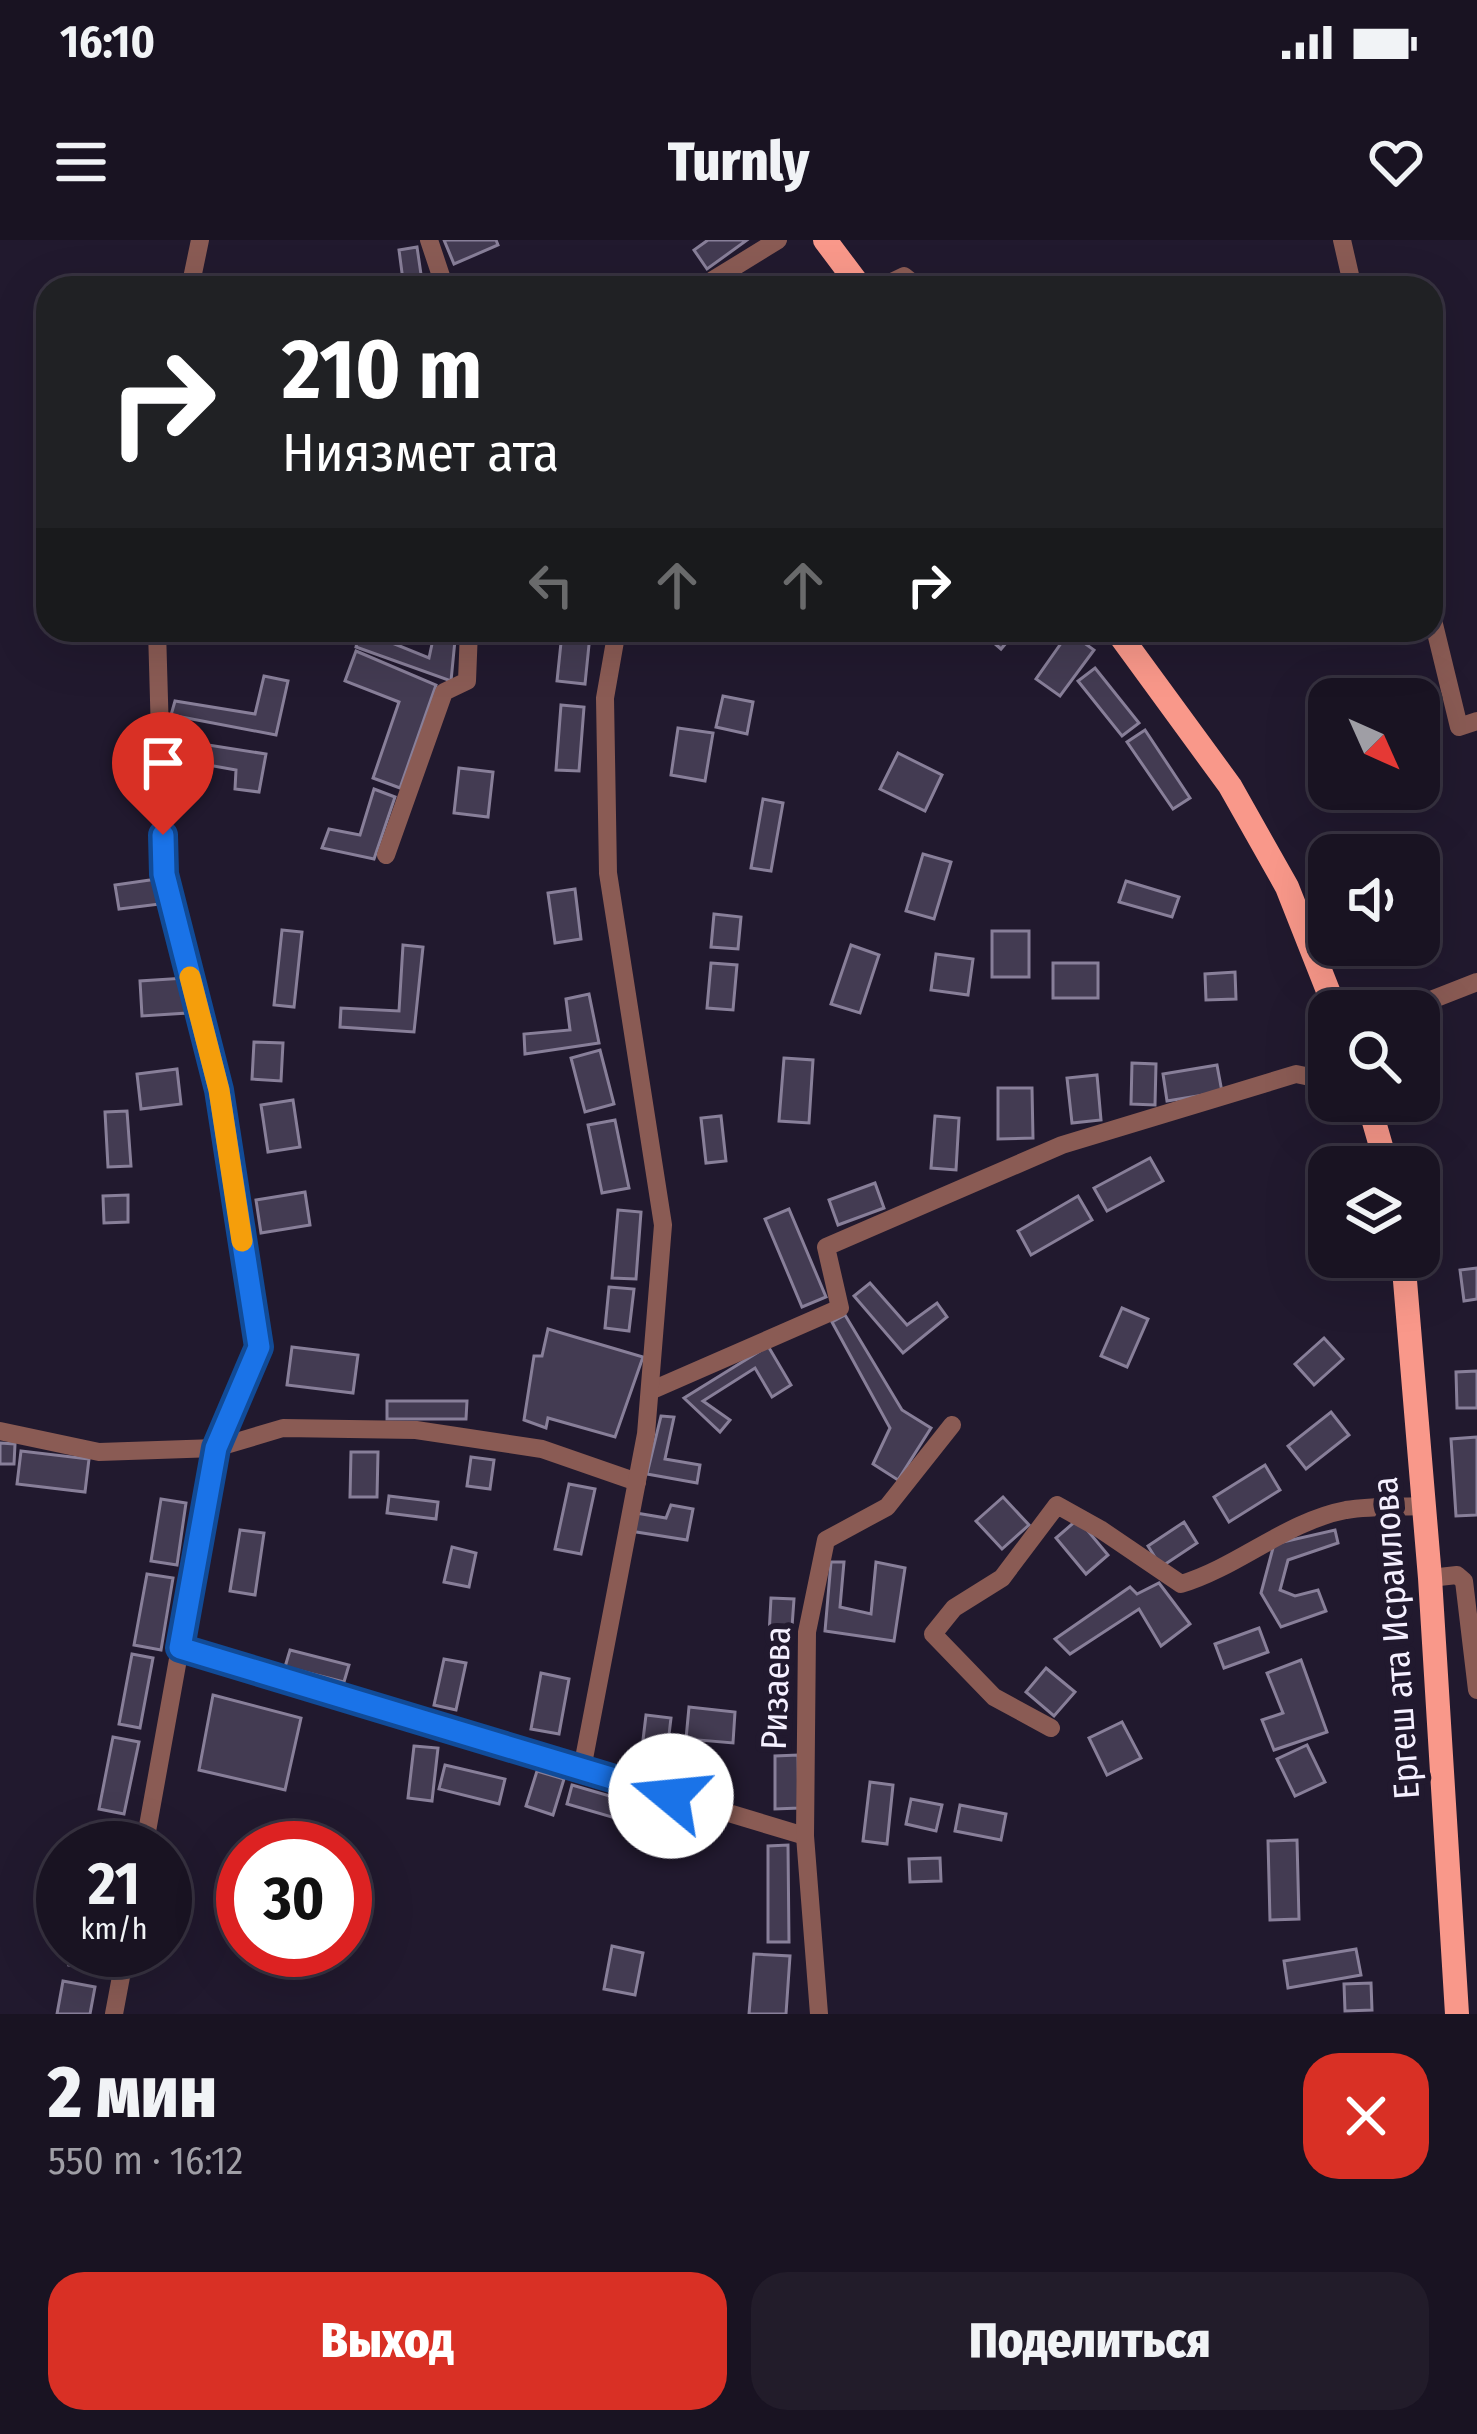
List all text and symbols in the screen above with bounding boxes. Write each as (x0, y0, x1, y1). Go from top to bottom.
text: 16:10 (60, 15, 155, 69)
icon: menu (48, 129, 114, 195)
icon: heart (1363, 129, 1429, 195)
text: Turnly (668, 130, 809, 194)
text: 210 m (282, 319, 482, 420)
icon: right (84, 324, 240, 480)
text: Ниязмет ата (282, 421, 559, 485)
icon: left (518, 552, 584, 618)
icon: ahead (644, 552, 710, 618)
icon: ahead (770, 552, 836, 618)
icon: right (896, 552, 962, 618)
north arrow (1308, 678, 1440, 810)
map controls (1308, 678, 1440, 1278)
pin (112, 712, 214, 835)
icon: arrive (130, 730, 196, 796)
button: sound (1308, 834, 1440, 966)
button: search (1308, 990, 1440, 1122)
button: layers (1308, 1146, 1440, 1278)
street label: Ергеш ата Исраилова (1363, 1475, 1429, 1801)
street label: Ризаева (752, 1625, 800, 1751)
position arrow (608, 1733, 734, 1859)
speed limit sign: 30 (216, 1821, 372, 1977)
text: 21 (88, 1848, 140, 1920)
text: km/h (81, 1911, 147, 1947)
text: 2 мин (48, 2050, 217, 2136)
button: close (1303, 2053, 1429, 2179)
text: 550 m · 16:12 (48, 2138, 243, 2184)
button: Выход (48, 2272, 727, 2410)
button: Поделиться (751, 2272, 1429, 2410)

